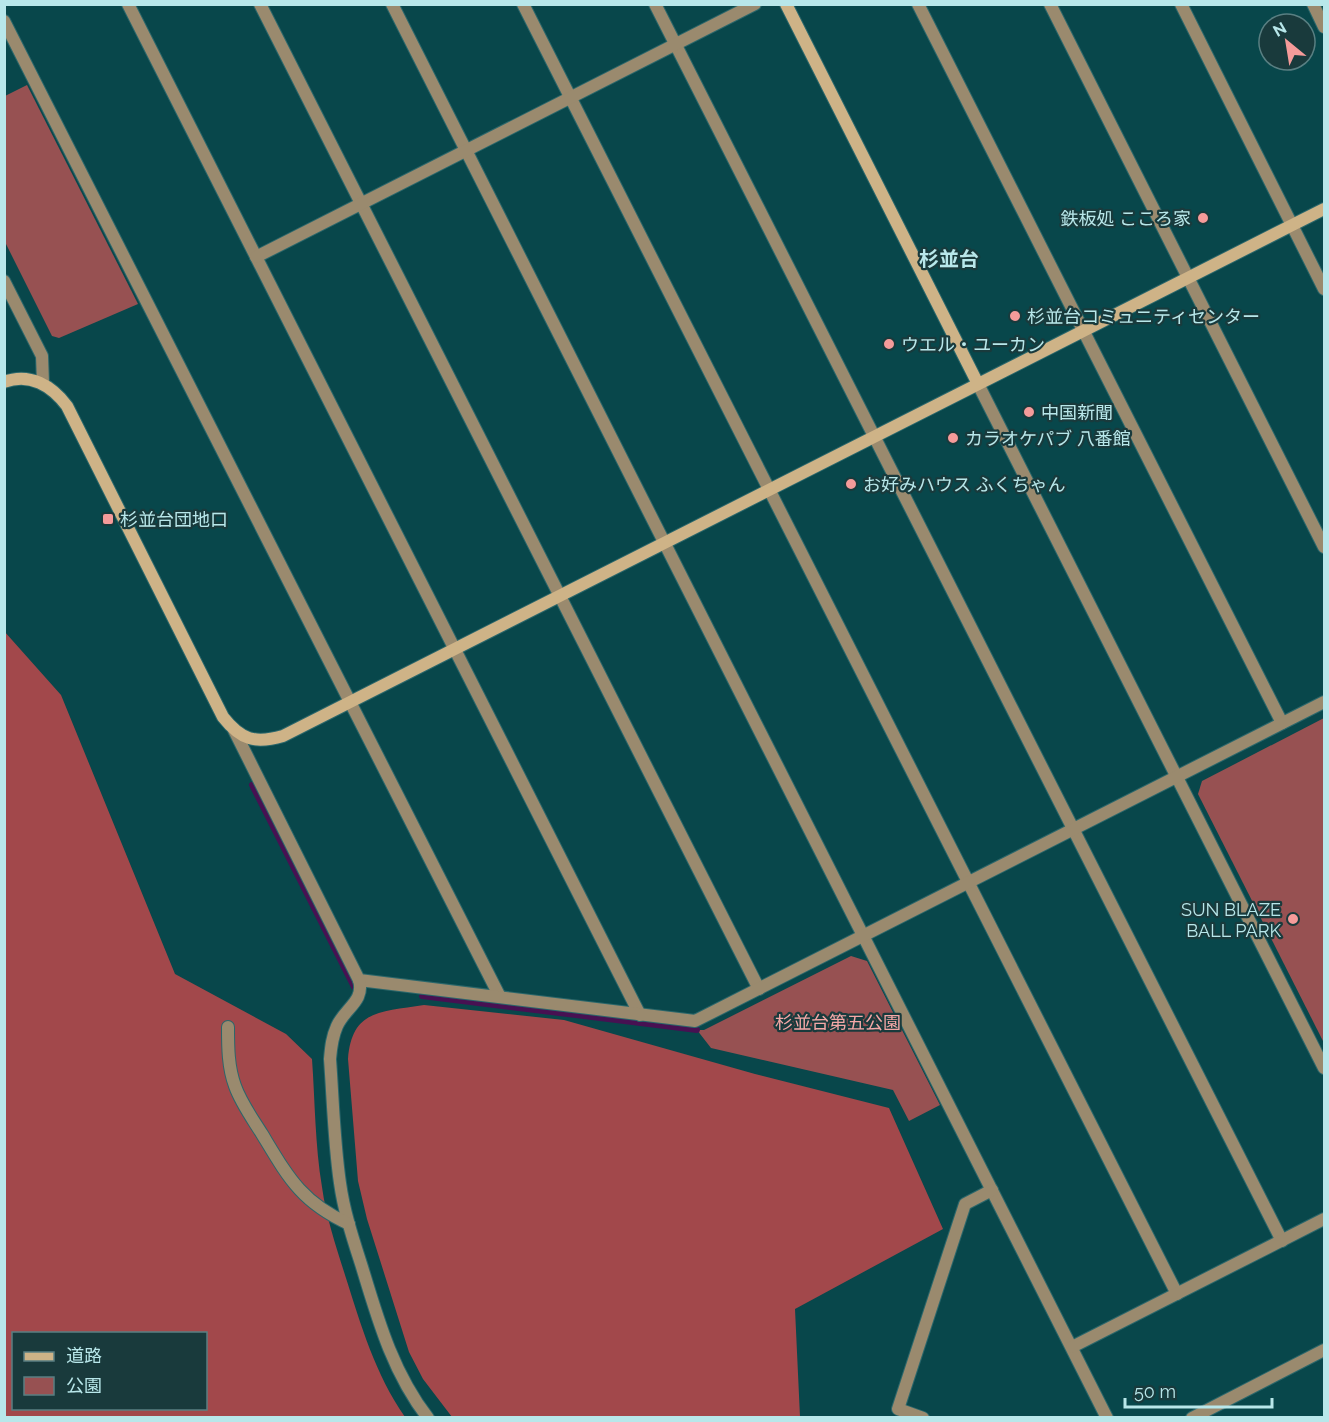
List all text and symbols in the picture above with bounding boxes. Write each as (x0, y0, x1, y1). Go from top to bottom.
north arrow (1257, 12, 1317, 72)
text: N (1270, 18, 1290, 41)
place label: 鉄板処 こころ家 (1060, 208, 1191, 229)
marker: 鉄板処 こころ家 (1196, 211, 1210, 225)
district label: 杉並台 (919, 247, 979, 271)
place label: 杉並台コミュニティセンター (1027, 306, 1260, 327)
marker: 杉並台コミュニティセンター (1008, 309, 1022, 323)
place label: ウエル・ユーカン (901, 334, 1045, 355)
marker: ウエル・ユーカン (882, 337, 896, 351)
place label: 中国新聞 (1041, 402, 1113, 423)
marker: 中国新聞 (1022, 405, 1036, 419)
place label: カラオケパブ 八番館 (965, 428, 1131, 449)
marker: カラオケパブ 八番館 (946, 431, 960, 445)
place label: お好みハウス ふくちゃん (863, 474, 1066, 495)
marker: お好みハウス ふくちゃん (844, 477, 858, 491)
place label: 杉並台団地口 (120, 509, 228, 530)
marker: 杉並台団地口 (101, 512, 115, 526)
place label: SUN BLAZE BALL PARK (1181, 899, 1281, 941)
marker: SUN BLAZE BALL PARK (1286, 912, 1300, 926)
park label: 杉並台第五公園 (775, 1012, 901, 1033)
legend (12, 1332, 207, 1410)
text: 道路 (66, 1345, 102, 1366)
scale bar (1125, 1371, 1272, 1409)
text: 公園 (66, 1375, 102, 1396)
text: 50 m (1134, 1381, 1176, 1402)

